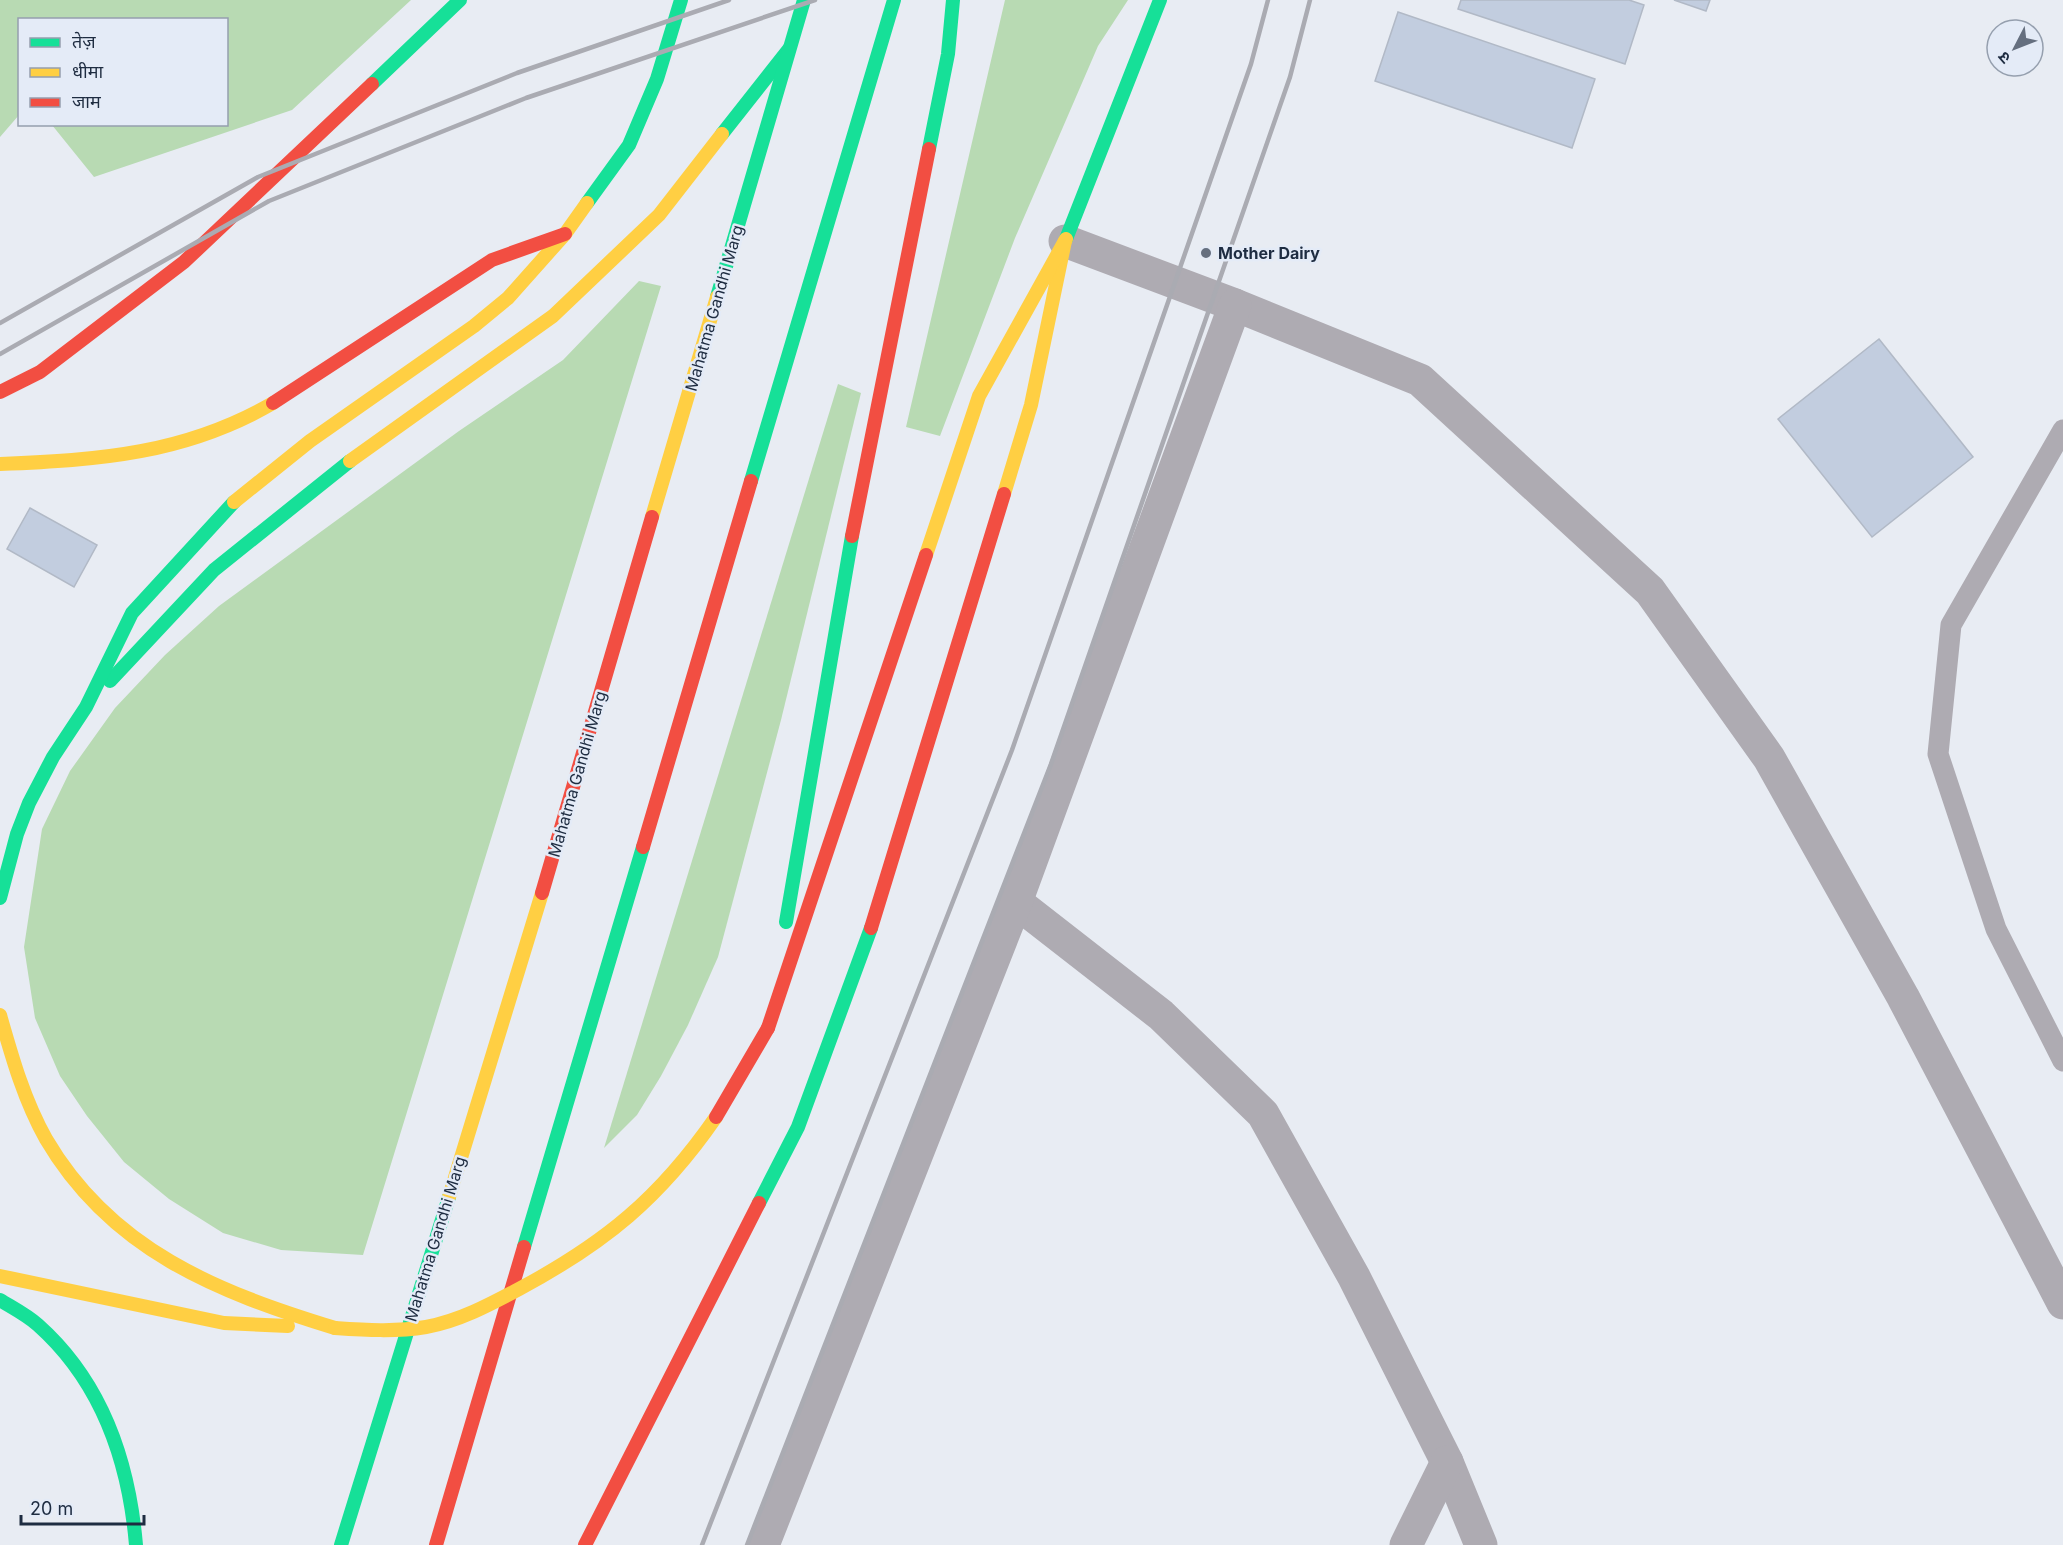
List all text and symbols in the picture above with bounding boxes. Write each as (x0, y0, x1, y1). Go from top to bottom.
legend (18, 18, 228, 126)
north arrow (1985, 18, 2045, 78)
text: तेज़ (72, 31, 96, 52)
text: उ (1993, 47, 2014, 68)
text: धीमा (72, 61, 103, 82)
text: जाम (72, 91, 102, 112)
street label: Mahatma Gandhi Marg (681, 223, 747, 393)
place label: Mother Dairy (1218, 243, 1320, 263)
marker: Mother Dairy (1199, 246, 1213, 260)
street label: Mahatma Gandhi Marg (544, 689, 610, 859)
street label: Mahatma Gandhi Marg (400, 1154, 470, 1324)
scale bar (21, 1488, 144, 1526)
text: 20 m (30, 1498, 73, 1519)

